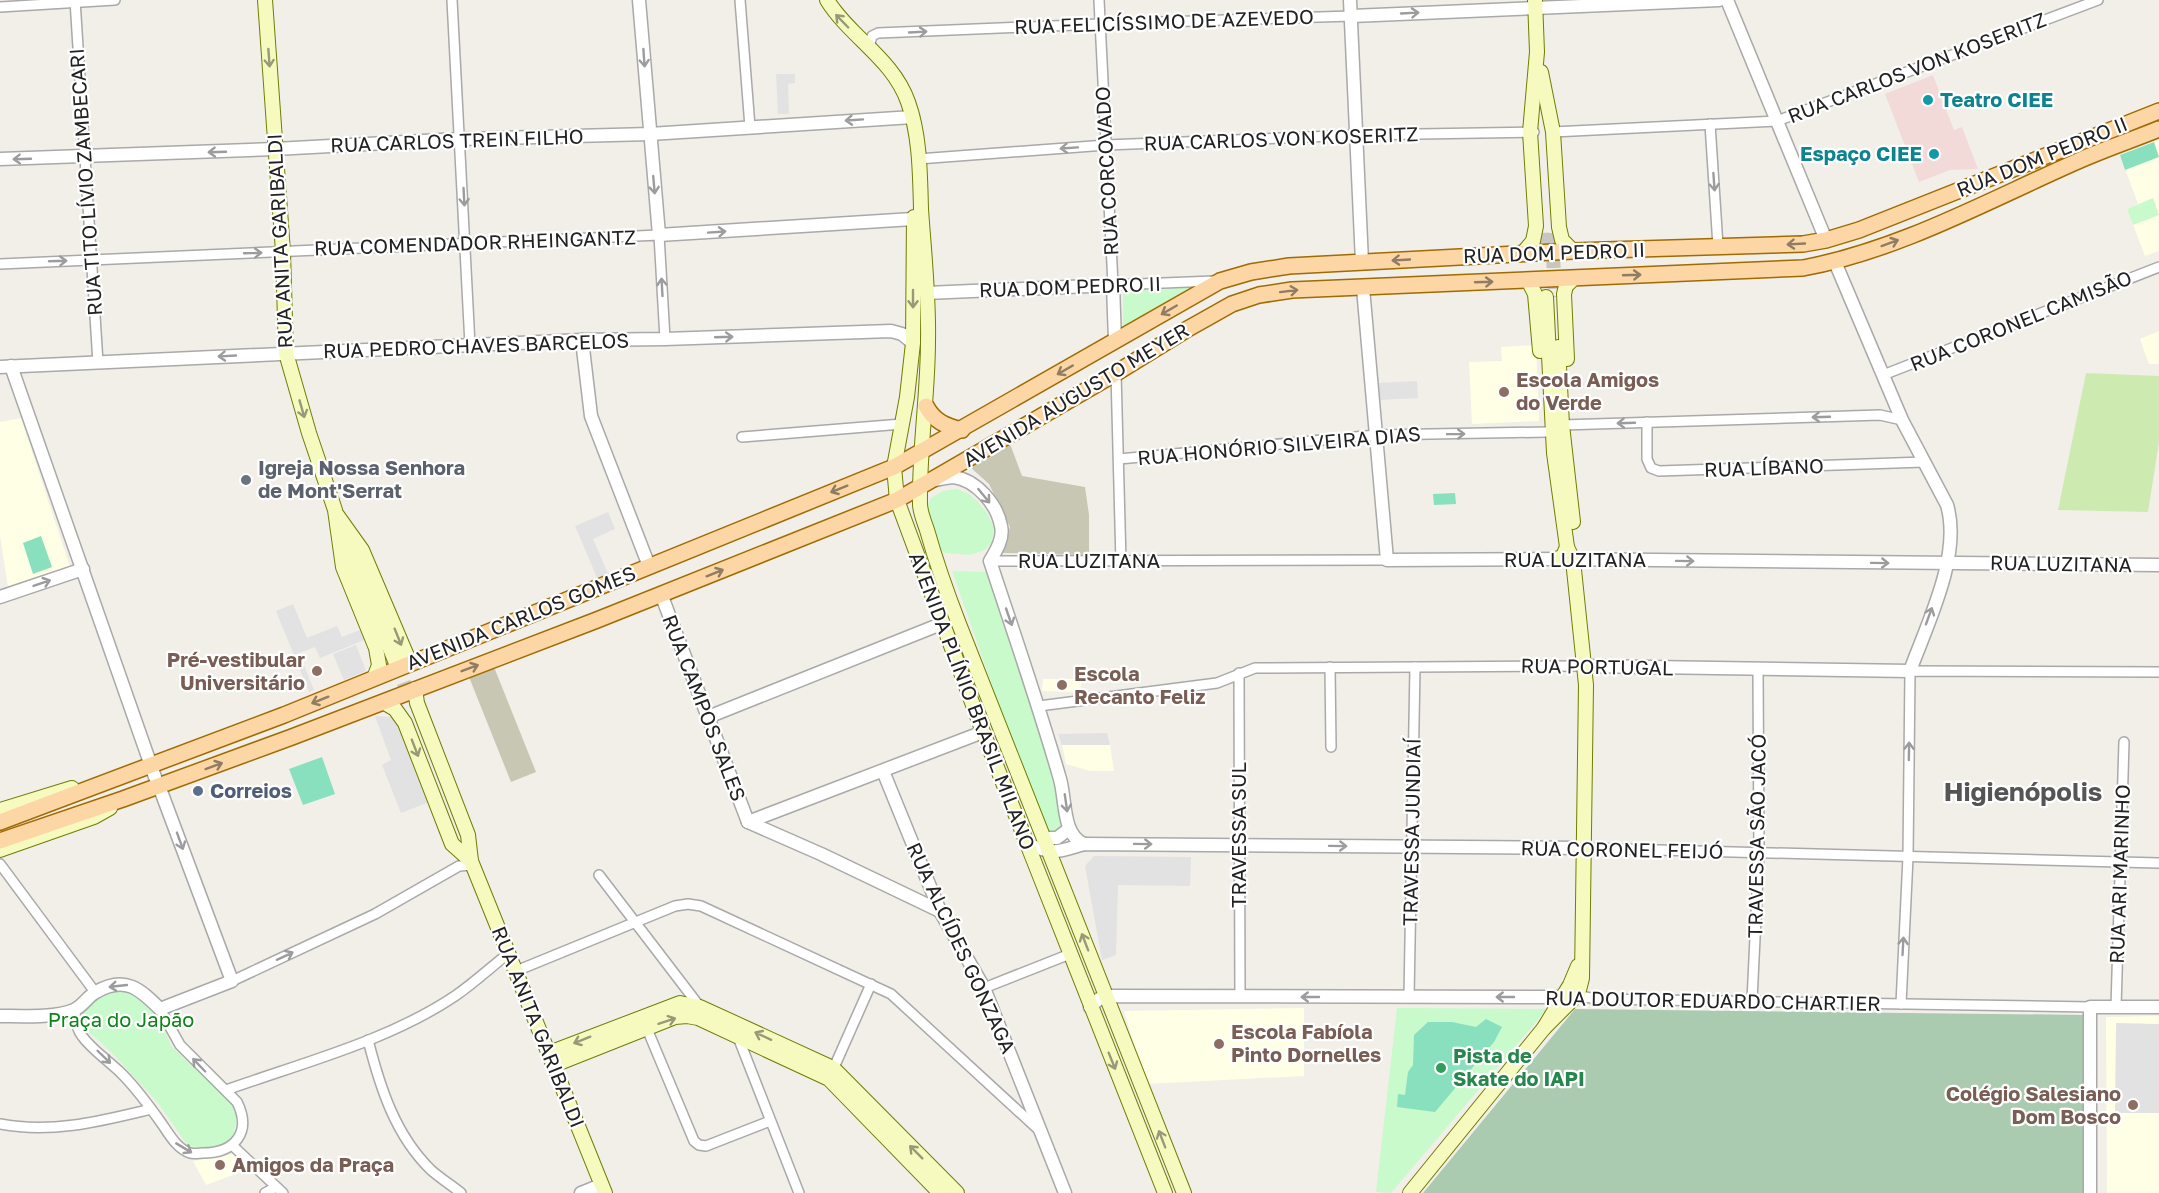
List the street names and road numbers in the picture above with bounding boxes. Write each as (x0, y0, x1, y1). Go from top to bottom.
street label: RUA FELICÍSSIMO DE AZEVEDO (1014, 4, 1314, 38)
street label: RUA CARLOS VON KOSERITZ (1784, 7, 2049, 127)
street label: RUA TITO LÍVIO ZAMBECARI (64, 48, 106, 317)
street label: RUA CORCOVADO (1090, 86, 1122, 256)
street label: RUA DOM PEDRO II (1953, 111, 2131, 201)
street label: RUA CARLOS VON KOSERITZ (1143, 121, 1419, 155)
street label: RUA CARLOS TREIN FILHO (330, 124, 584, 156)
street label: RUA ANITA GARIBALDI (261, 133, 297, 349)
street label: RUA COMENDADOR RHEINGANTZ (313, 224, 636, 260)
street label: RUA DOM PEDRO II (1463, 237, 1645, 267)
street label: RUA CORONEL CAMISÃO (1906, 265, 2135, 376)
street label: RUA DOM PEDRO II (979, 271, 1161, 301)
street label: AVENIDA AUGUSTO MEYER (958, 317, 1193, 471)
street label: RUA PEDRO CHAVES BARCELOS (322, 328, 629, 362)
street label: RUA HONÓRIO SILVEIRA DIAS (1136, 421, 1421, 469)
street label: RUA LÍBANO (1704, 453, 1824, 481)
street label: RUA LUZITANA (1504, 547, 1646, 571)
street label: AVENIDA PLÍNIO BRASIL MILANO (905, 548, 1041, 853)
street label: RUA LUZITANA (1018, 548, 1160, 572)
street label: RUA LUZITANA (1990, 550, 2132, 576)
street label: AVENIDA CARLOS GOMES (402, 560, 639, 674)
street label: RUA CAMPOS SALES (658, 611, 752, 804)
street label: RUA PORTUGAL (1521, 653, 1674, 679)
street label: TRAVESSA SÃO JACÓ (1742, 734, 1770, 938)
street label: TRAVESSA JUNDIAÍ (1397, 737, 1425, 926)
street label: TRAVESSA SUL (1226, 762, 1250, 908)
street label: RUA ARI MARINHO (2104, 784, 2134, 964)
street label: RUA CORONEL FEIJÓ (1520, 835, 1724, 863)
street label: RUA ALCÍDES GONZAGA (902, 838, 1021, 1057)
street label: RUA ANITA GARIBALDI (488, 922, 590, 1131)
street label: RUA DOUTOR EDUARDO CHARTIER (1545, 985, 1881, 1015)

